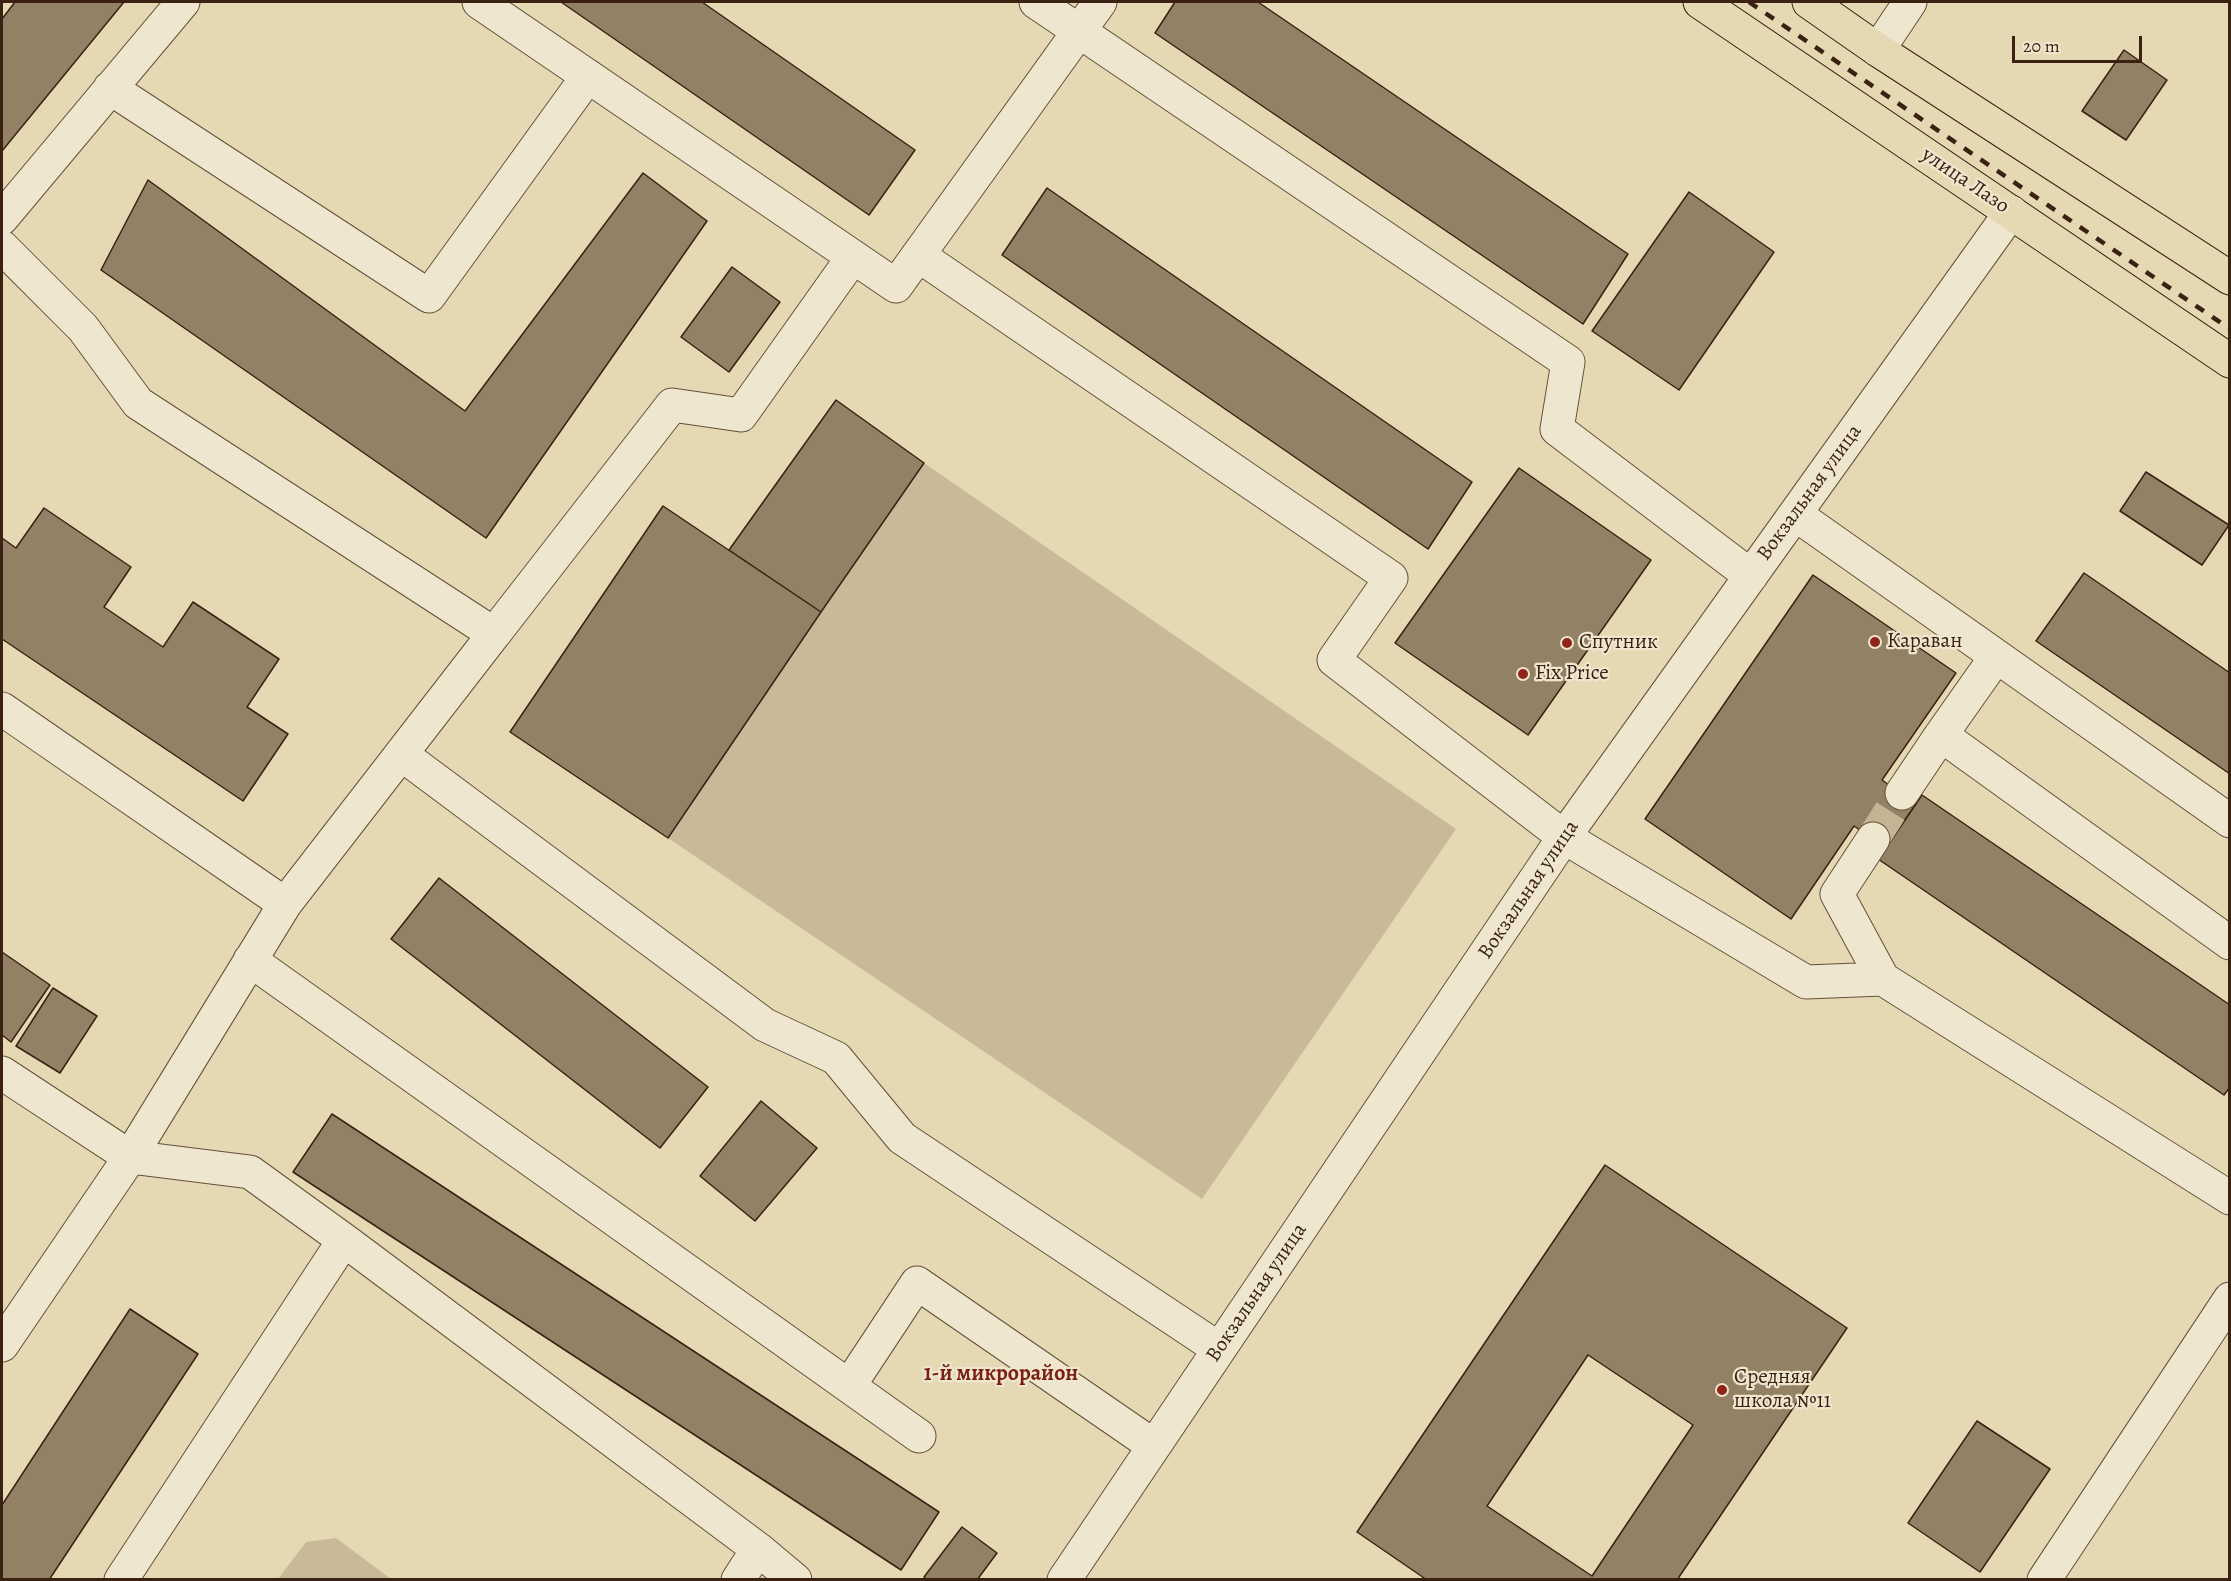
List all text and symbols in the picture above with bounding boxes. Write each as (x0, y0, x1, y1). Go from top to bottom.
scale bar (2015, 24, 2146, 62)
text: 20 m (2023, 34, 2060, 58)
street label: улица Лазо (1916, 143, 2014, 219)
street label: Вокзальная улица (1752, 420, 1868, 566)
place label: Караван (1887, 629, 1962, 655)
place label: Спутник (1579, 630, 1658, 656)
marker: Караван (1868, 635, 1882, 649)
marker: Спутник (1560, 636, 1574, 650)
place label: Fix Price (1535, 661, 1609, 687)
marker: Fix Price (1516, 667, 1530, 681)
street label: Вокзальная улица (1473, 816, 1585, 964)
street label: Вокзальная улица (1201, 1219, 1313, 1367)
district label: 1-й микрорайон (924, 1362, 1078, 1388)
place label: Средняя школа №11 (1734, 1365, 1831, 1415)
marker: Средняя школа №11 (1715, 1383, 1729, 1397)

